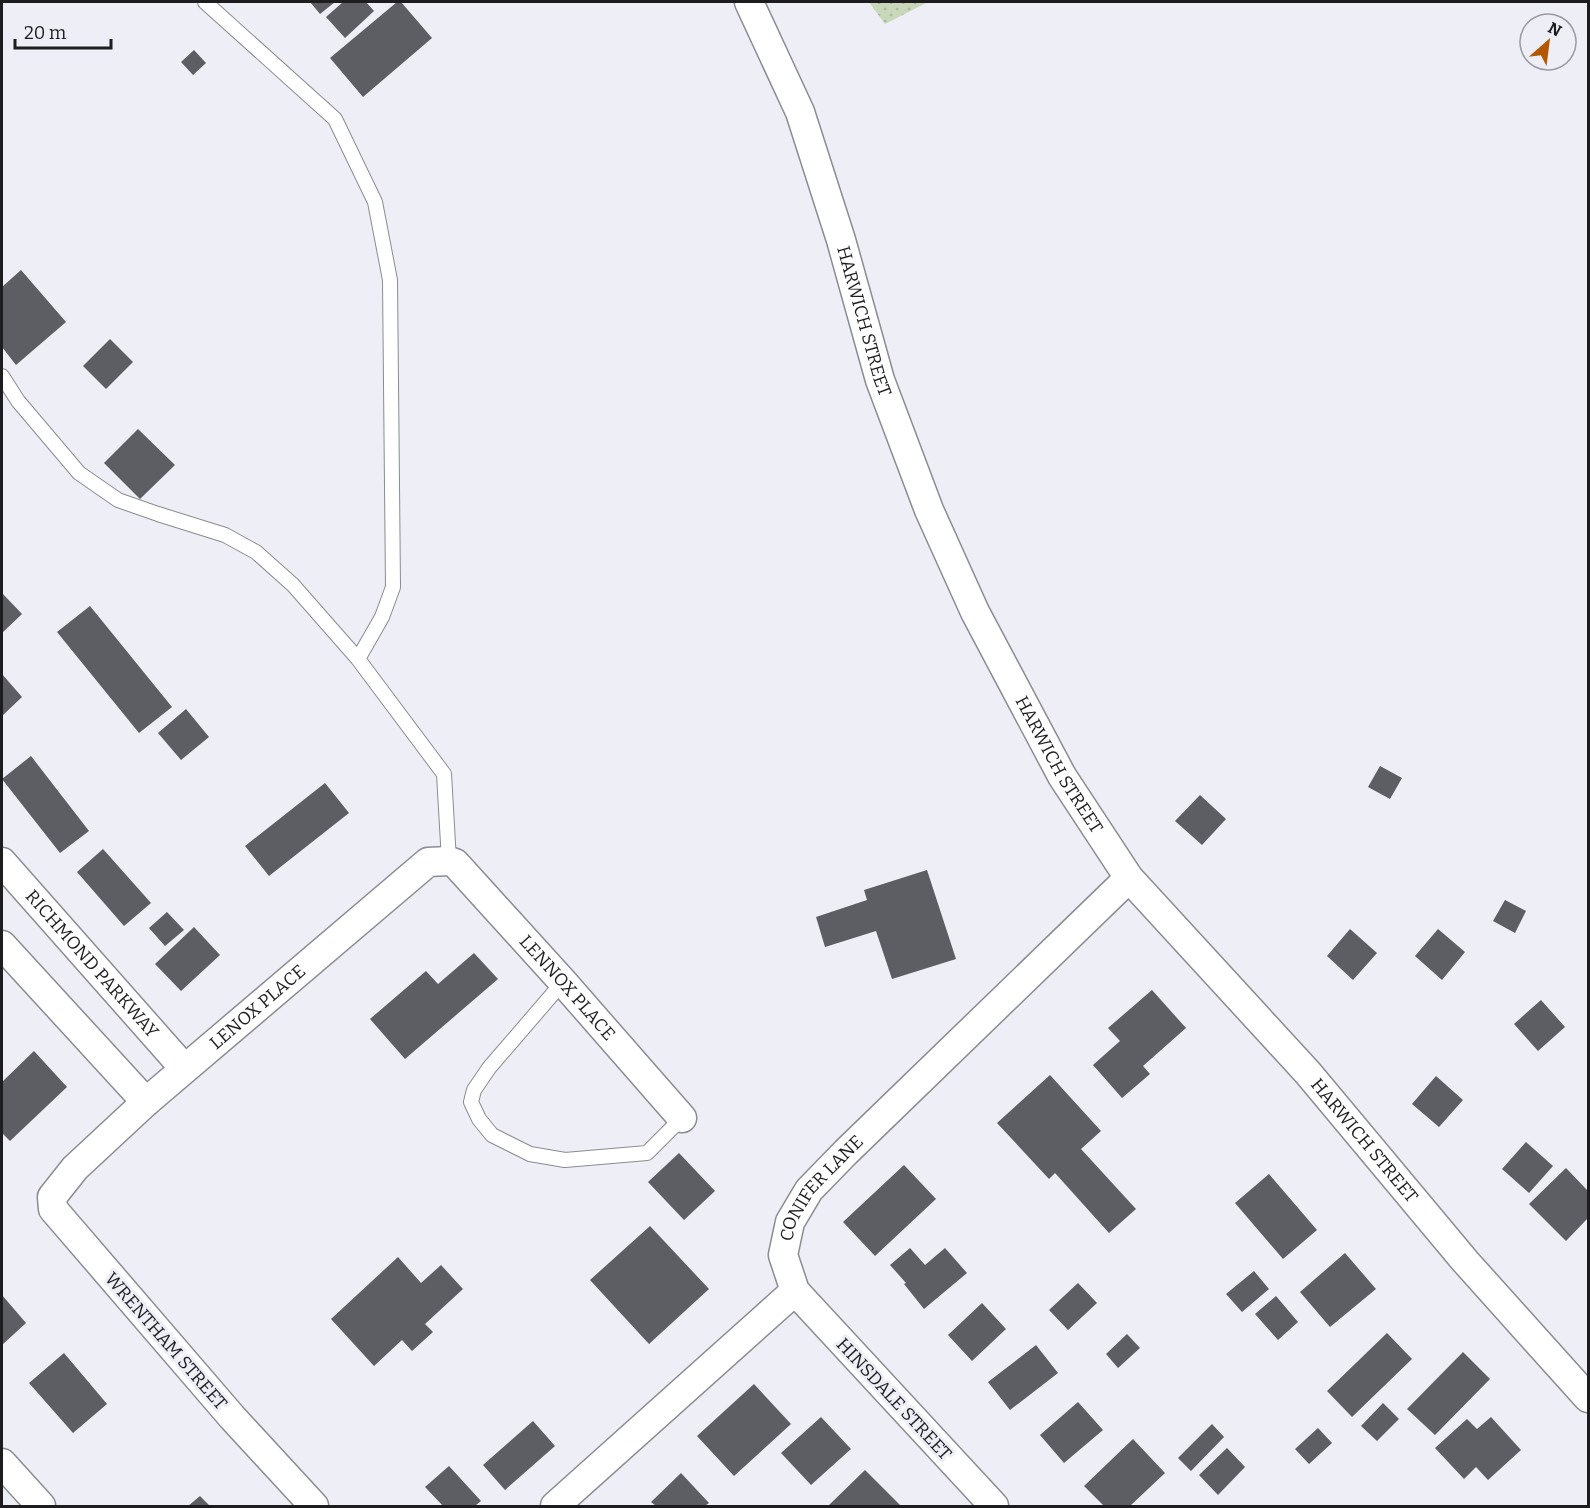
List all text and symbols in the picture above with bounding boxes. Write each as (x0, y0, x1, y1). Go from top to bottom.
scale bar (15, 12, 111, 50)
north arrow (1518, 12, 1578, 72)
text: N (1545, 18, 1565, 40)
text: 20 m (24, 22, 66, 44)
street label: HARWICH STREET (832, 244, 896, 400)
street label: HARWICH STREET (1011, 692, 1108, 838)
street label: RICHMOND PARKWAY (21, 885, 164, 1043)
street label: LENNOX PLACE (515, 931, 620, 1045)
street label: LENOX PLACE (205, 960, 310, 1054)
street label: HARWICH STREET (1306, 1074, 1423, 1207)
street label: CONIFER LANE (775, 1130, 868, 1243)
street label: WRENTHAM STREET (100, 1268, 232, 1415)
street label: HINSDALE STREET (832, 1333, 957, 1465)

